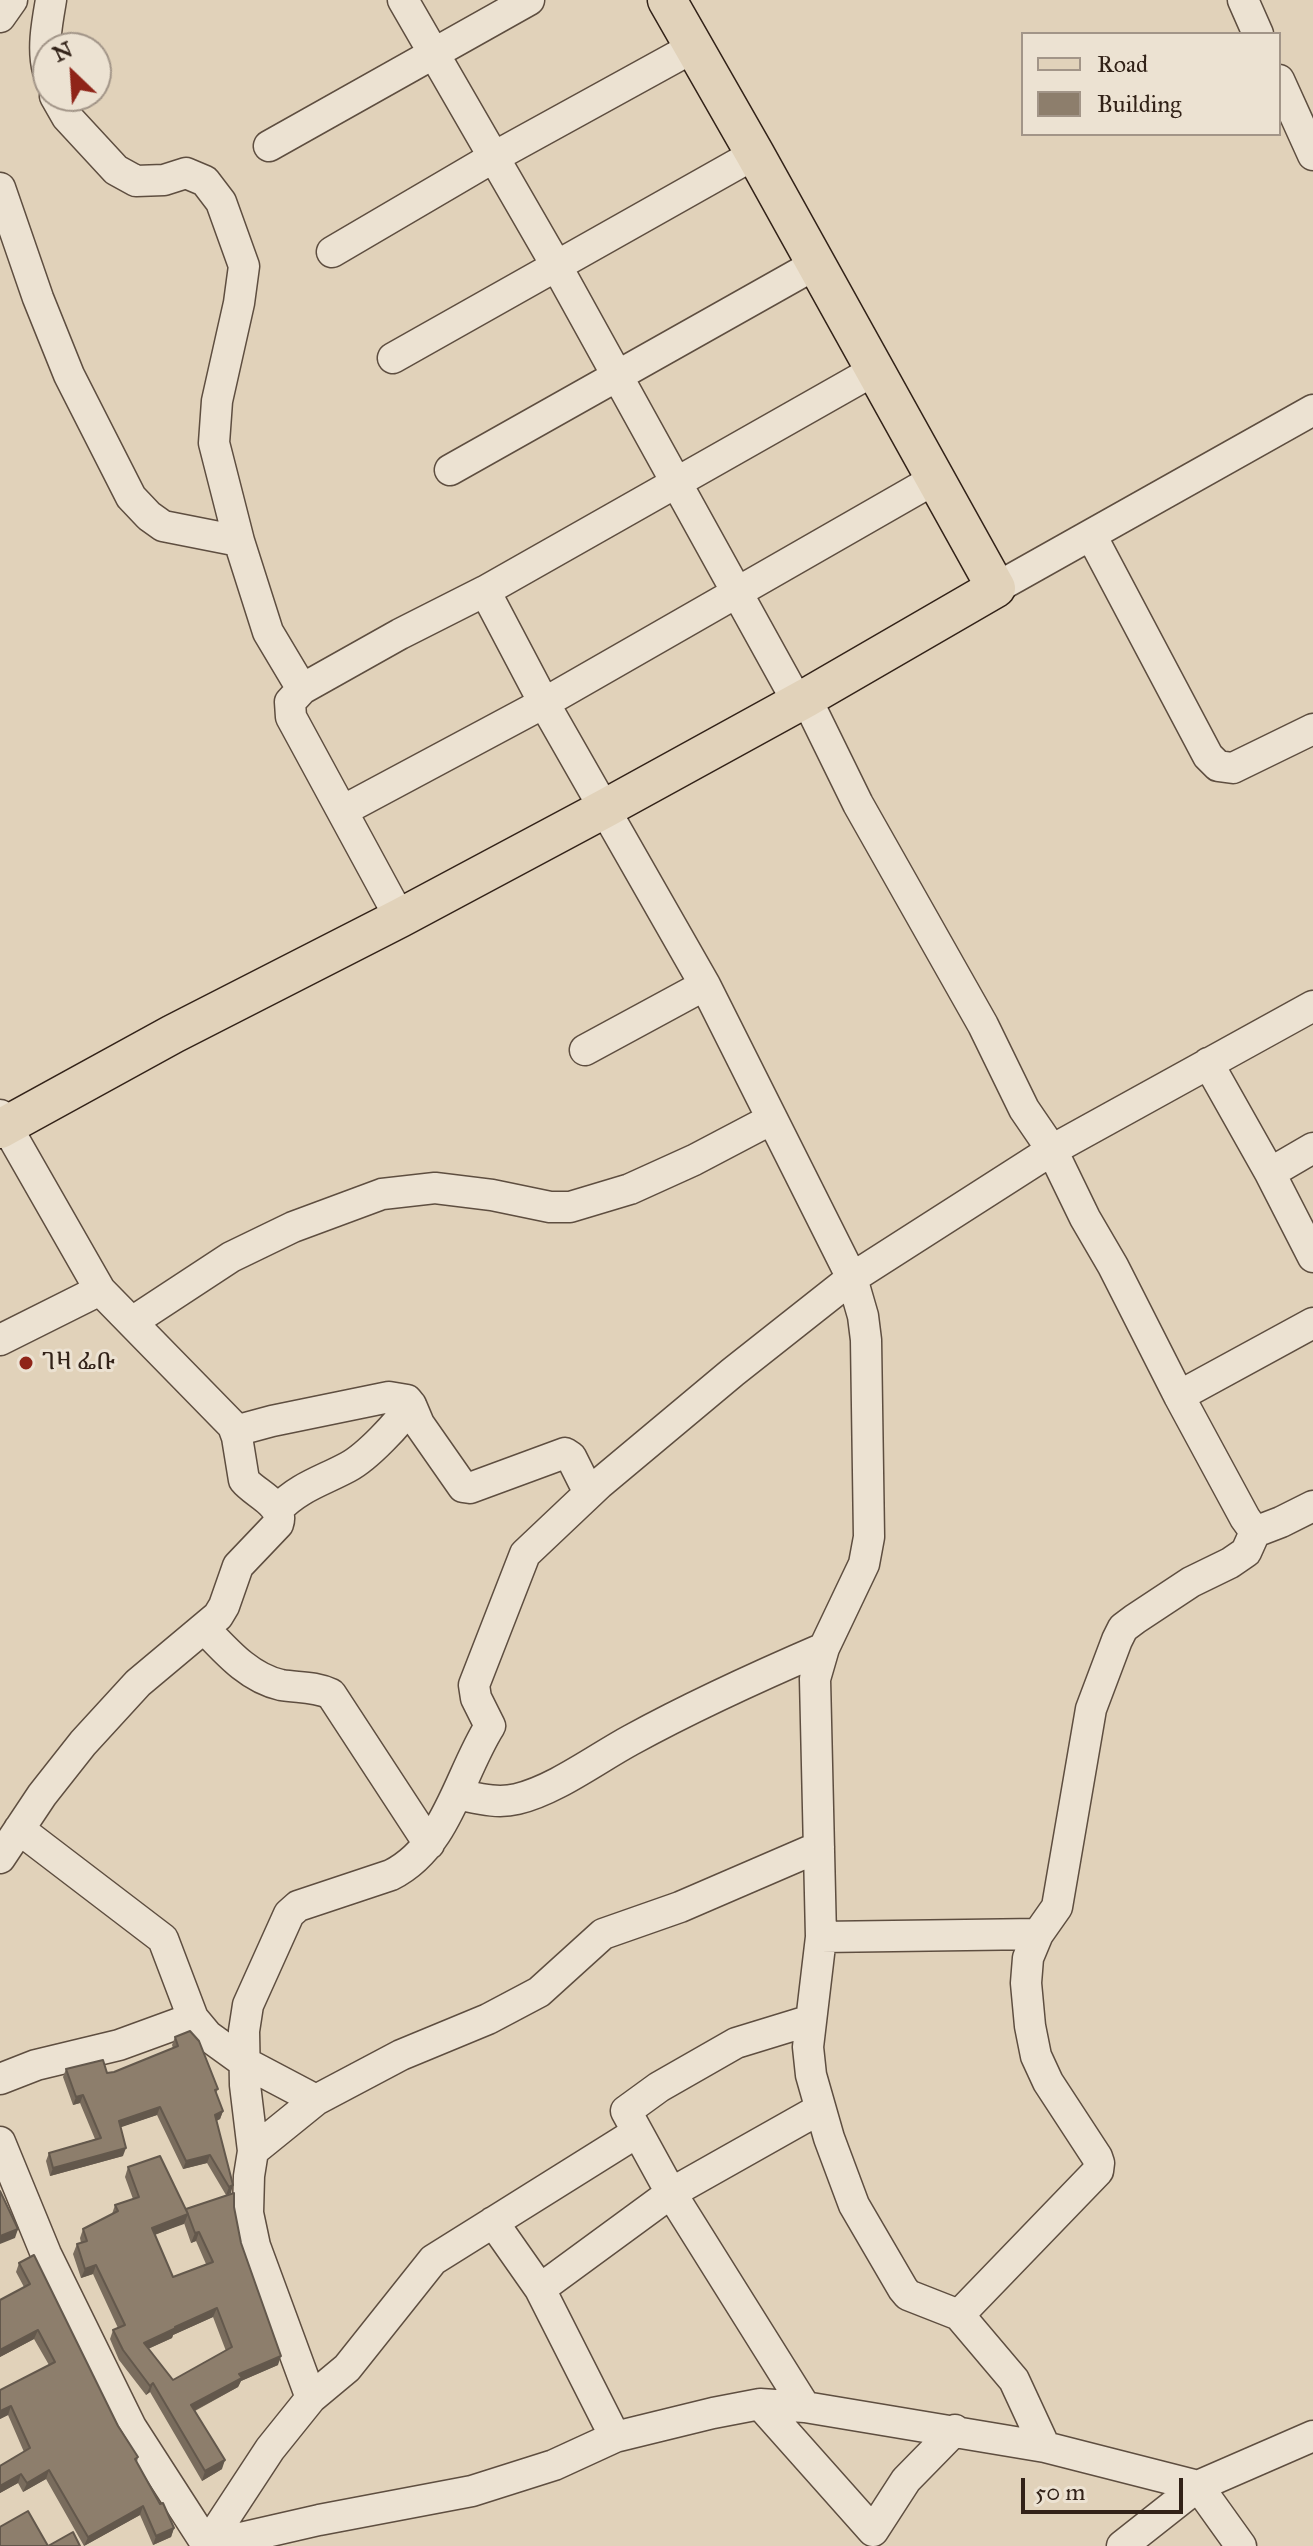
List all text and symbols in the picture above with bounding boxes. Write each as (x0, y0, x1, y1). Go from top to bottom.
north arrow (32, 32, 112, 112)
legend (1021, 32, 1281, 136)
text: N (48, 35, 77, 68)
text: Road (1097, 49, 1148, 79)
text: Building (1097, 89, 1182, 119)
place label: ገዛ ፌቡ (42, 1349, 115, 1377)
marker: ገዛ ፌቡ (17, 1354, 35, 1372)
scale bar (1025, 2462, 1187, 2512)
text: 50 m (1035, 2477, 1085, 2507)

